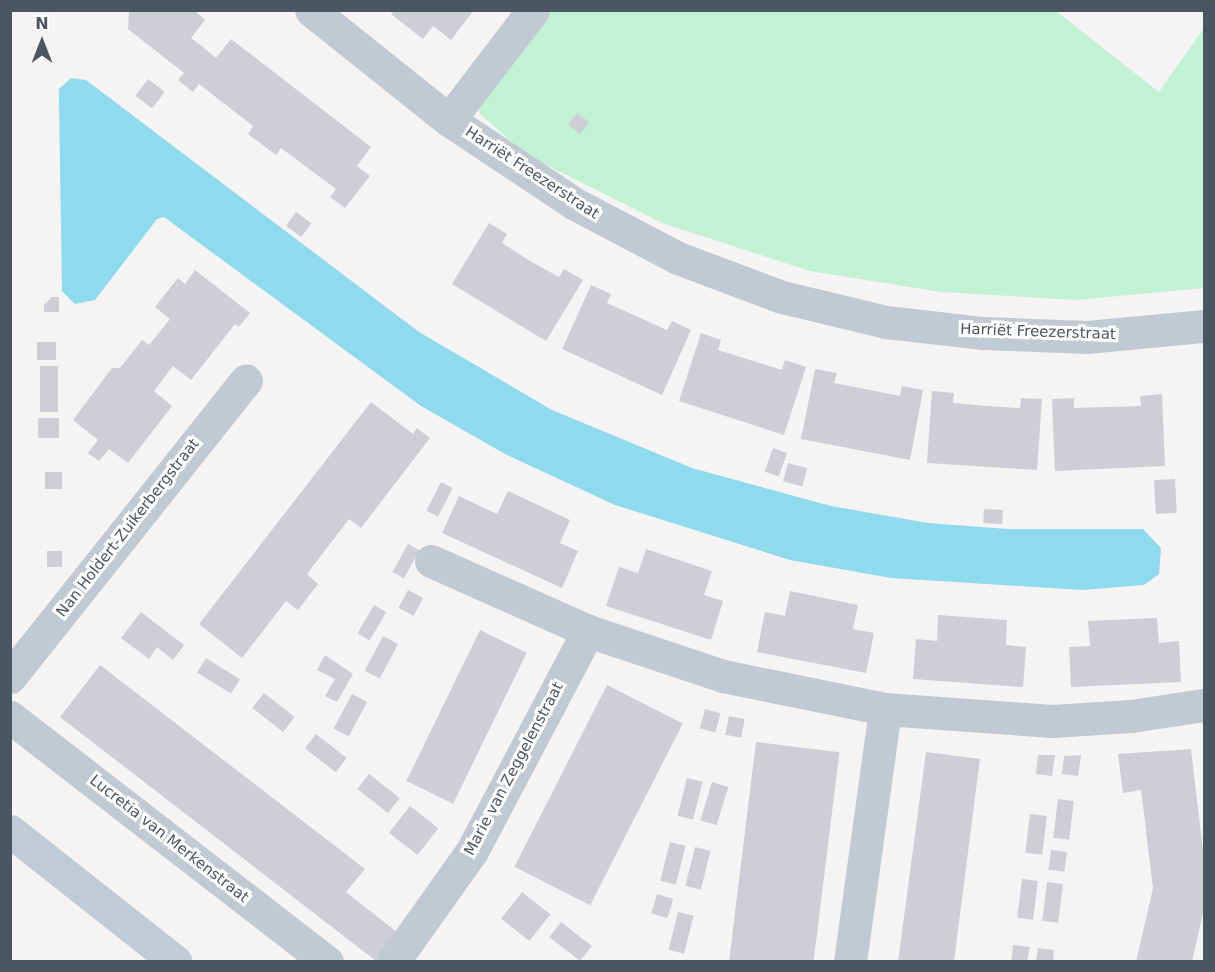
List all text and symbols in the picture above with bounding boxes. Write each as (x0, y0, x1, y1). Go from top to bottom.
north arrow (12, 12, 72, 72)
text: N (35, 14, 49, 33)
street label: Harriët Freezerstraat (462, 123, 602, 223)
street label: Harriët Freezerstraat (960, 320, 1116, 344)
street label: Nan Holdert-Zuikerbergstraat (53, 435, 203, 621)
street label: Marie van Zeggelenstraat (461, 679, 567, 859)
street label: Lucretia van Merkenstraat (86, 771, 252, 907)

